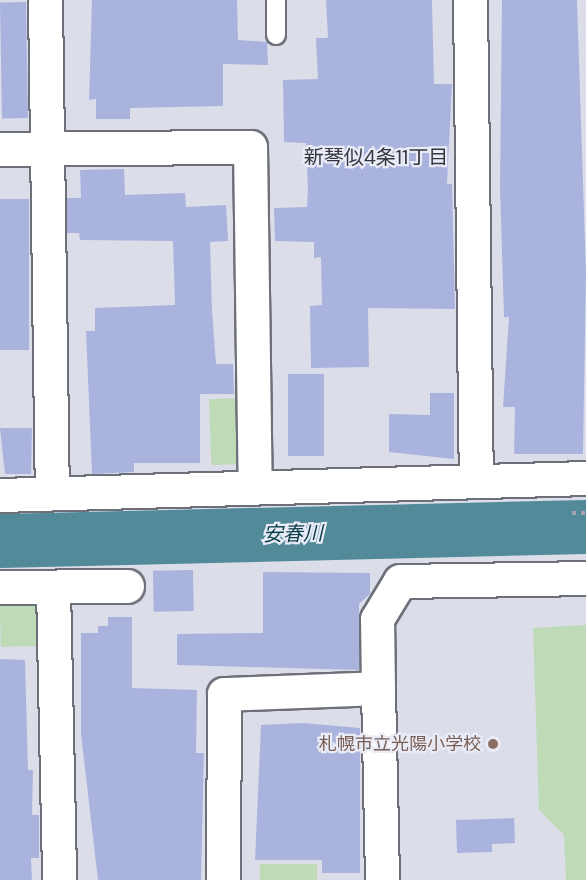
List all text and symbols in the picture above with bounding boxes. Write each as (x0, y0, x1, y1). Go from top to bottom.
district label: 新琴似4条11丁目 (304, 145, 448, 169)
water label: 安春川 (263, 521, 323, 547)
place label: 札幌市立光陽小学校 (319, 733, 481, 755)
marker: 札幌市立光陽小学校 (486, 737, 500, 751)

